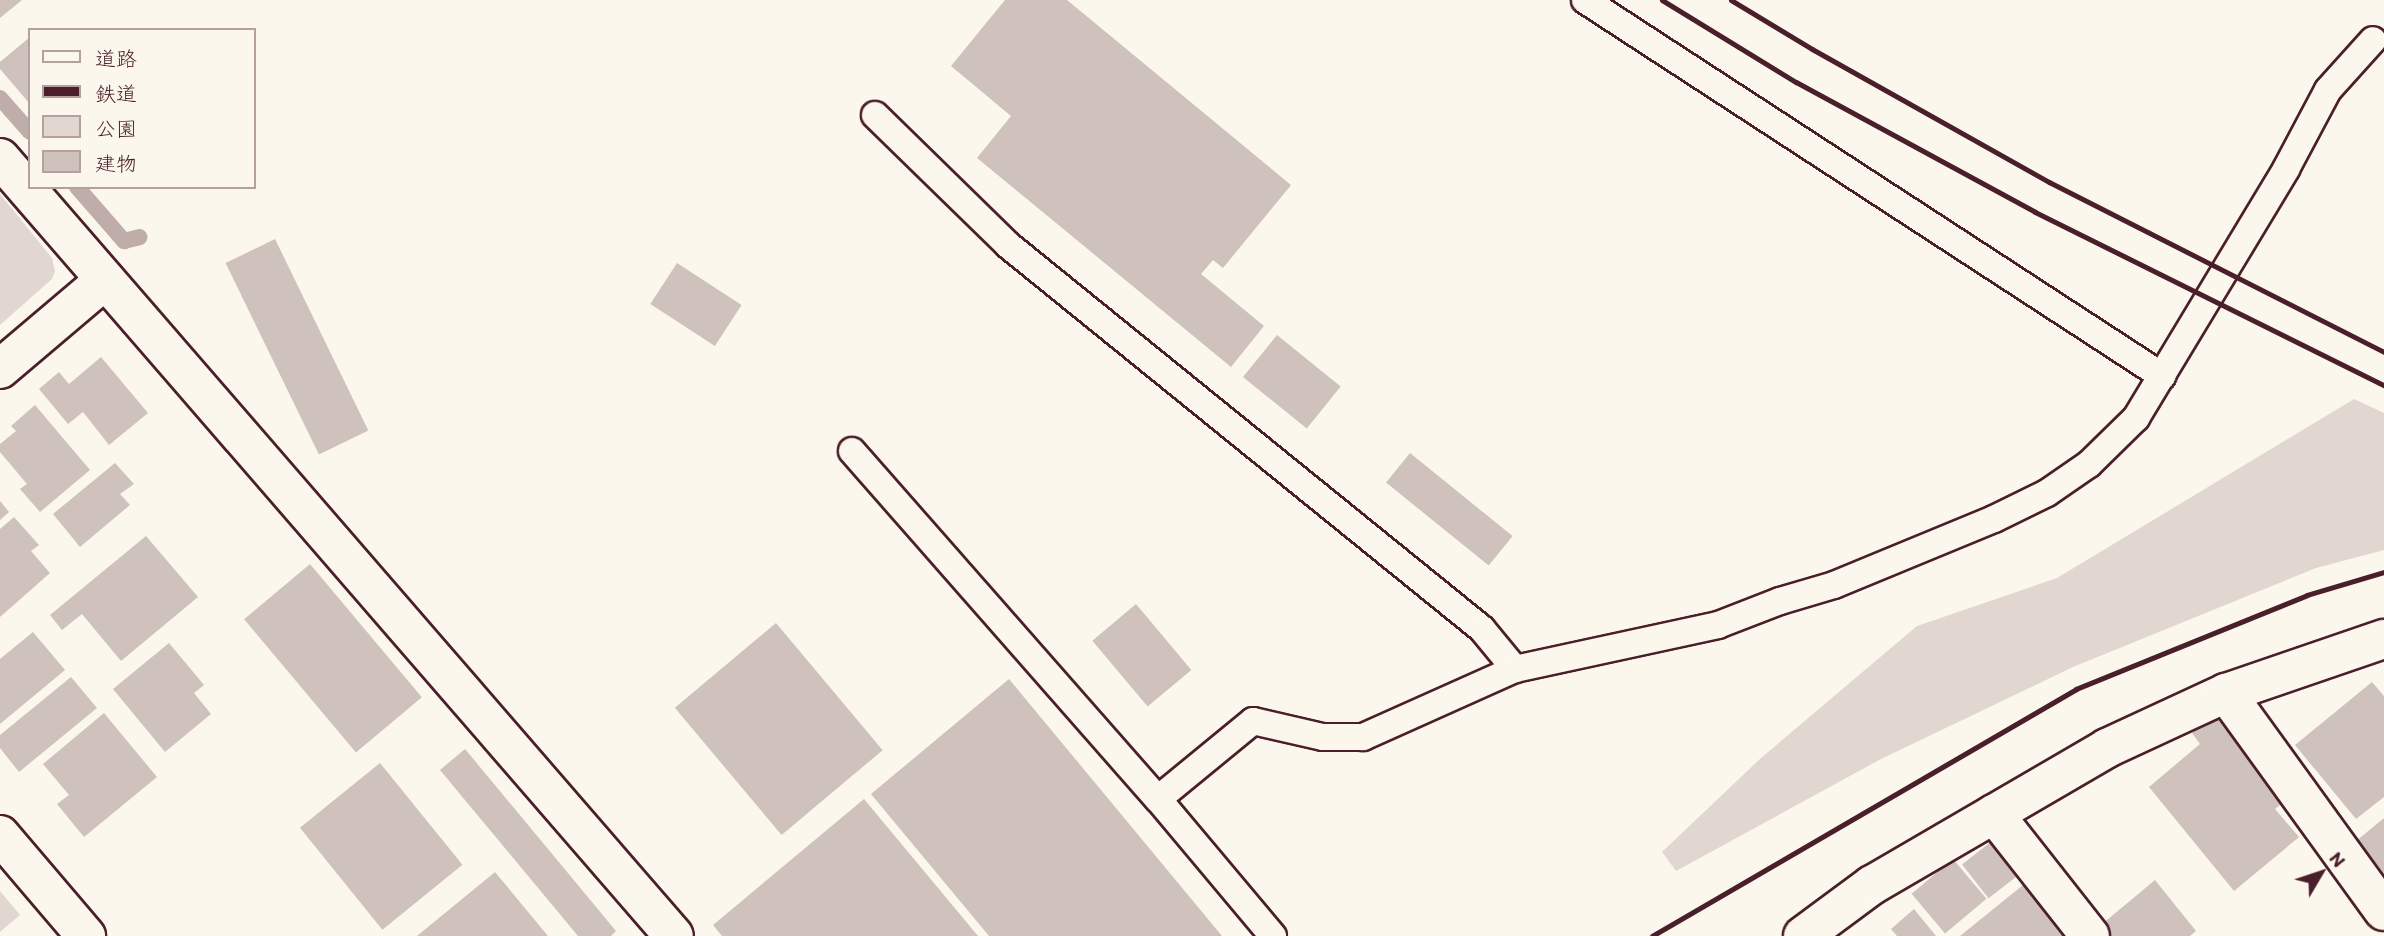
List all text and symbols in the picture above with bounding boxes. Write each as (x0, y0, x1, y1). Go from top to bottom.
legend (28, 28, 256, 189)
text: 道路 (95, 46, 137, 71)
text: 鉄道 (95, 81, 137, 106)
text: 公園 (95, 116, 137, 141)
text: 建物 (95, 151, 137, 176)
north arrow (2286, 838, 2356, 908)
text: N (2325, 847, 2351, 872)

